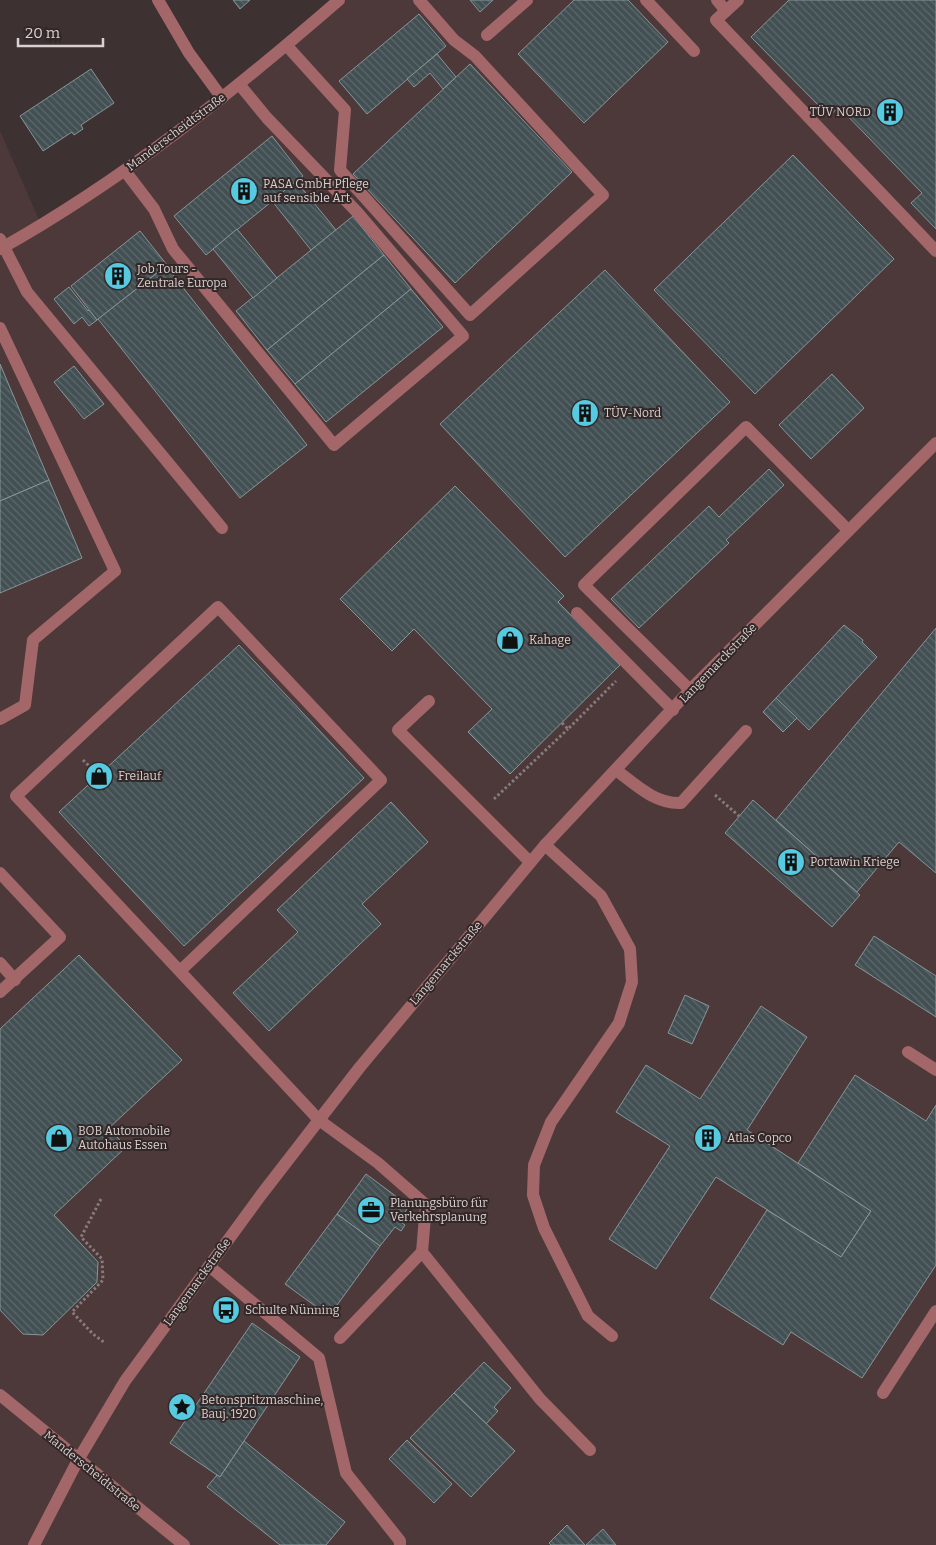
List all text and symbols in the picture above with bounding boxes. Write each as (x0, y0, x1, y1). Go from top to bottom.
scale bar (18, 15, 102, 47)
text: 20 m (25, 24, 61, 42)
street label: Manderscheidtstraße (124, 90, 228, 174)
building icon: TÜV NORD (875, 97, 905, 127)
place label: TÜV NORD (810, 104, 871, 119)
building icon: PASA GmbH Pflege auf sensible Art (229, 176, 259, 206)
place label: PASA GmbH Pflege auf sensible Art (263, 177, 369, 205)
building icon: Job Tours - Zentrale Europa (103, 261, 133, 291)
place label: Job Tours - Zentrale Europa (136, 262, 227, 290)
building icon: TÜV-Nord (570, 398, 600, 428)
place label: TÜV-Nord (604, 405, 661, 420)
street label: Langemarckstraße (676, 620, 760, 706)
shop icon: Kahage (495, 625, 525, 655)
place label: Kahage (529, 633, 571, 647)
shop icon: Freilauf (84, 761, 114, 791)
place label: Freilauf (118, 769, 162, 783)
building icon: Portawin Kriege (776, 847, 806, 877)
place label: Portawin Kriege (810, 855, 899, 869)
street label: Langemarckstraße (407, 918, 485, 1008)
shop icon: BOB Automobile Autohaus Essen (44, 1123, 74, 1153)
building icon: Atlas Copco (693, 1123, 723, 1153)
place label: BOB Automobile Autohaus Essen (78, 1124, 170, 1152)
place label: Atlas Copco (727, 1131, 792, 1145)
office icon: Planungsbüro für Verkehrsplanung (356, 1195, 386, 1225)
place label: Planungsbüro für Verkehrsplanung (390, 1196, 488, 1224)
street label: Langemarckstraße (160, 1235, 234, 1329)
bus stop icon: Schulte Nünning (211, 1295, 241, 1325)
place label: Schulte Nünning (245, 1303, 340, 1317)
place icon: Betonspritzmaschine, Bauj. 1920 (167, 1392, 197, 1422)
place label: Betonspritzmaschine, Bauj. 1920 (201, 1393, 323, 1421)
street label: Manderscheidtstraße (41, 1428, 143, 1514)

